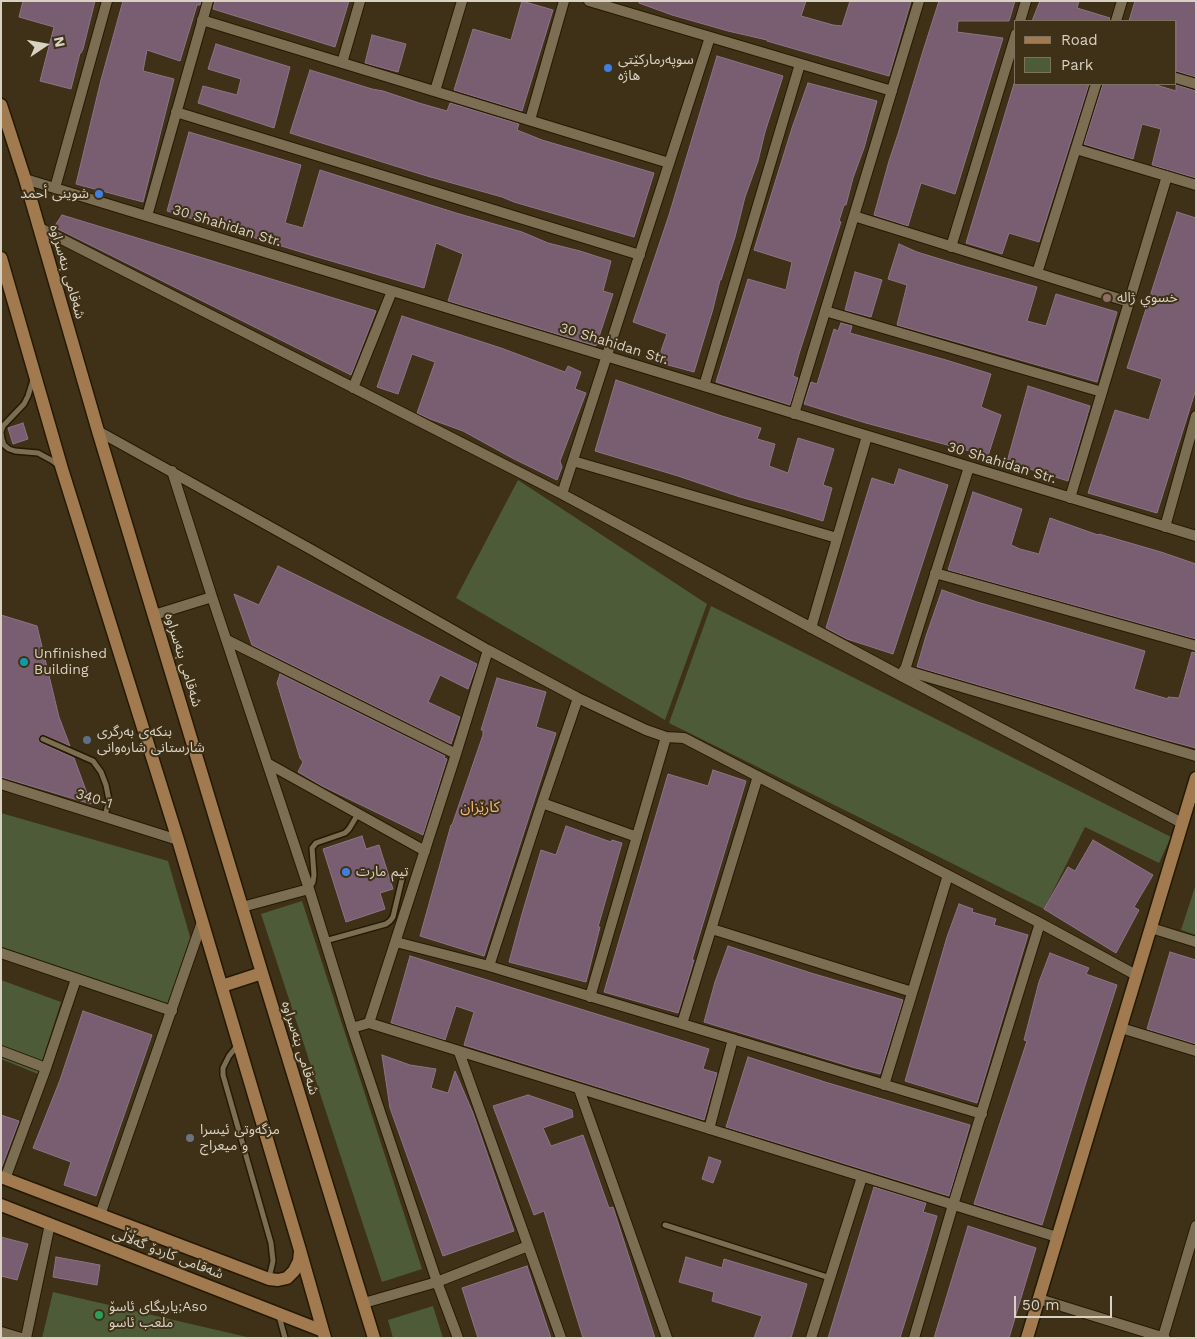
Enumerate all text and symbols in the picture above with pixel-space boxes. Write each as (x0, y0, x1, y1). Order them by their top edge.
north arrow (20, 20, 70, 70)
legend (1014, 20, 1177, 85)
text: Road (1061, 31, 1098, 49)
text: N (51, 35, 69, 49)
place label: سوپەرمارکێتی هاژە (618, 52, 694, 84)
text: Park (1061, 56, 1093, 74)
marker: سوپەرمارکێتی هاژە (602, 62, 614, 74)
place label: شوینی أحمد (20, 186, 89, 202)
marker: شوینی أحمد (93, 188, 105, 200)
street label: 30 Shahidan Str. (171, 201, 283, 251)
street label: شەقامی بنەسراوە (46, 223, 88, 321)
place label: خسوي ژاله (1117, 290, 1178, 306)
marker: خسوي ژاله (1101, 292, 1113, 304)
street label: 30 Shahidan Str. (558, 319, 670, 369)
street label: 30 Shahidan Str. (946, 438, 1058, 488)
street label: شەقامی بنەسراوە (161, 611, 205, 709)
place label: Unfinished Building (34, 646, 107, 679)
marker: Unfinished Building (18, 656, 30, 668)
place label: بنكەی بەرگری شارستانی شارەوانی (97, 724, 205, 756)
marker: بنكەی بەرگری شارستانی شارەوانی (81, 734, 93, 746)
street label: 340-1 (74, 785, 114, 813)
district label: کارێزان (460, 799, 500, 817)
place label: تيم مارت (356, 864, 409, 880)
marker: تيم مارت (340, 866, 352, 878)
street label: شەقامی بنەسراوە (278, 999, 322, 1097)
place label: مزگەوتی ئیسرا و میعراج (200, 1122, 280, 1154)
marker: مزگەوتی ئیسرا و میعراج (184, 1132, 196, 1144)
street label: شەقامی کاردۆ گەڵاڵی (110, 1225, 226, 1283)
scale bar (1017, 1286, 1114, 1318)
text: 50 m (1022, 1296, 1059, 1314)
place label: یاریگای ئاسۆ;Aso ملعب ئاسو (109, 1299, 207, 1331)
marker: یاریگای ئاسۆ;Aso ملعب ئاسو (93, 1309, 105, 1321)

